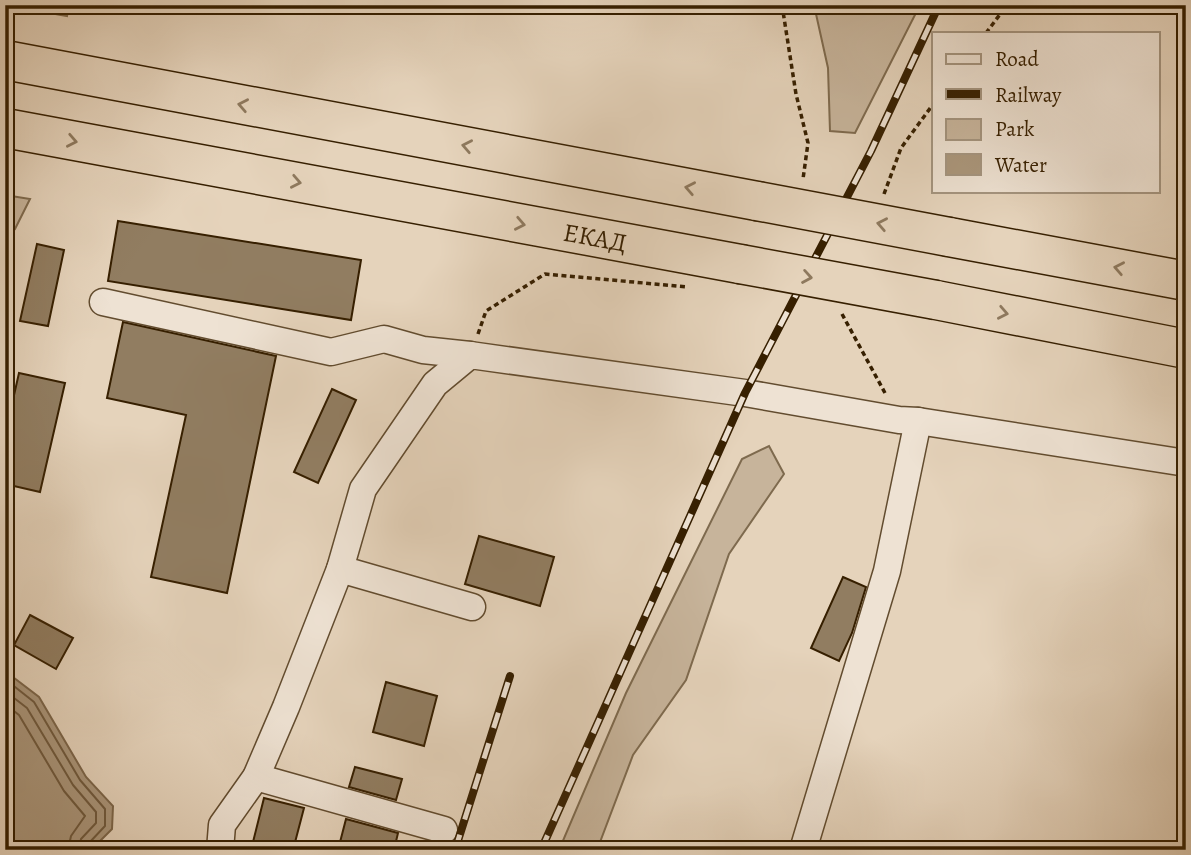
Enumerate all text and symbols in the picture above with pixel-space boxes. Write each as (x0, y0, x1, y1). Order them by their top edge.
legend (932, 32, 1160, 192)
text: Road (995, 45, 1039, 73)
text: Railway (995, 81, 1062, 109)
one-way arrow (237, 98, 249, 113)
text: Park (995, 115, 1035, 143)
one-way arrow (66, 132, 78, 147)
one-way arrow (461, 140, 473, 155)
text: Water (994, 151, 1047, 179)
one-way arrow (290, 174, 302, 189)
one-way arrow (684, 181, 696, 196)
street label: ЕКАД (560, 214, 630, 260)
one-way arrow (514, 215, 526, 230)
one-way arrow (876, 217, 888, 232)
one-way arrow (1113, 262, 1125, 277)
one-way arrow (801, 269, 813, 284)
one-way arrow (997, 305, 1009, 320)

